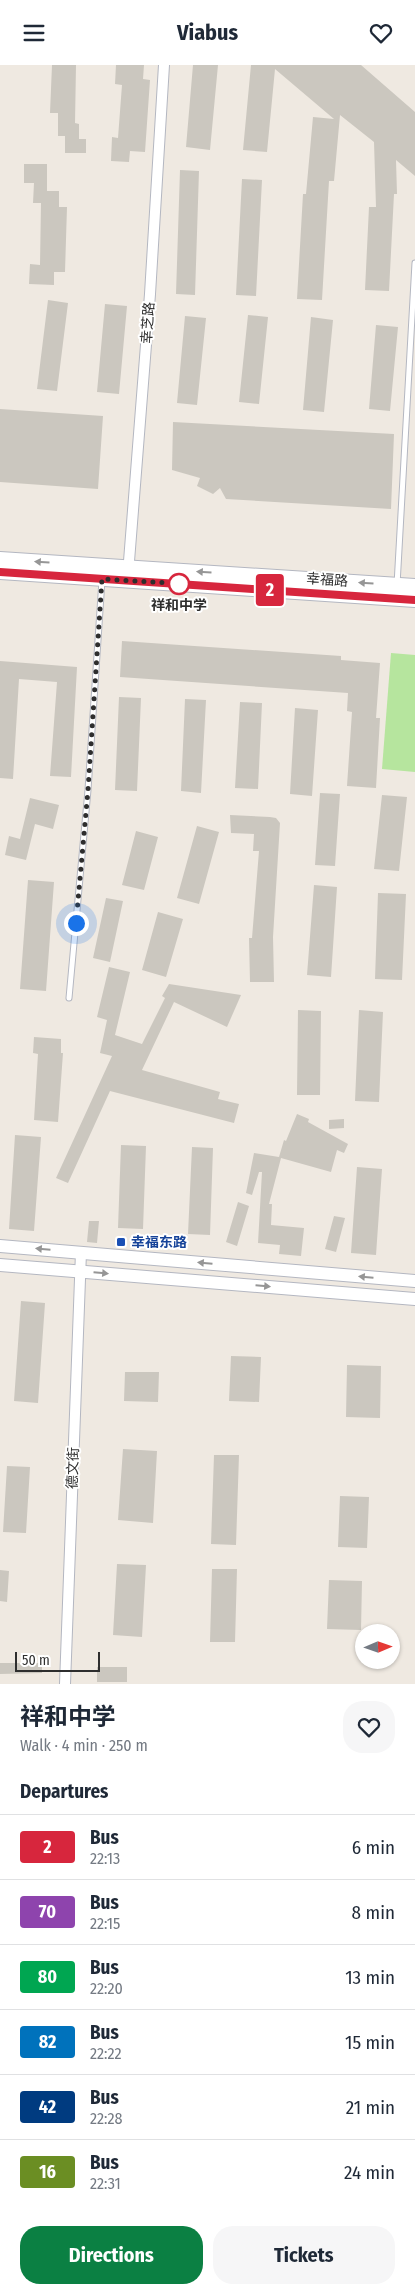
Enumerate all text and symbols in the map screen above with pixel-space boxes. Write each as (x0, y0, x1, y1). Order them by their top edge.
icon: menu (20, 19, 48, 47)
text: Viabus (177, 19, 238, 46)
icon: heart (367, 19, 395, 47)
street label: 幸芝路 (138, 301, 158, 345)
one-way arrow (34, 557, 50, 565)
one-way arrow (196, 568, 212, 576)
street label: 幸福路 (305, 570, 349, 590)
marker: 祥和中学 (168, 573, 190, 595)
line badge: 2 (254, 574, 286, 606)
text: 2 (266, 579, 274, 601)
one-way arrow (358, 579, 374, 587)
place label: 祥和中学 (151, 597, 207, 614)
your location (64, 911, 89, 936)
place label: 幸福东路 (131, 1234, 187, 1251)
marker: 幸福东路 (115, 1236, 127, 1248)
one-way arrow (34, 1245, 50, 1253)
one-way arrow (196, 1259, 212, 1267)
one-way arrow (93, 1269, 109, 1277)
one-way arrow (358, 1272, 374, 1280)
one-way arrow (255, 1283, 271, 1291)
street label: 德文街 (64, 1447, 82, 1489)
north arrow (355, 1624, 400, 1669)
map controls (355, 1624, 400, 1669)
scale bar (15, 1649, 100, 1672)
text: 50 m (22, 1652, 50, 1669)
button: heart (343, 1701, 395, 1753)
text: 祥和中学 (20, 1703, 116, 1731)
text: Walk · 4 min · 250 m (20, 1736, 148, 1755)
text: Departures (20, 1780, 108, 1803)
text: Bus (90, 1826, 119, 1849)
text: 2 (43, 1836, 52, 1858)
text: 6 min (352, 1836, 395, 1859)
text: 22:13 (90, 1849, 120, 1868)
text: Bus (90, 1891, 119, 1914)
text: 70 (39, 1901, 56, 1923)
text: 8 min (352, 1901, 395, 1924)
text: 22:15 (90, 1914, 120, 1933)
text: Bus (90, 1956, 119, 1979)
text: 80 (38, 1966, 57, 1988)
text: 13 min (345, 1966, 395, 1989)
text: 22:20 (90, 1979, 123, 1998)
text: Bus (90, 2021, 119, 2044)
text: 82 (39, 2031, 56, 2053)
text: 15 min (345, 2031, 395, 2054)
text: 22:22 (90, 2044, 122, 2063)
text: Bus (90, 2086, 119, 2109)
text: 42 (39, 2096, 56, 2118)
text: 21 min (346, 2096, 395, 2119)
text: 22:28 (90, 2109, 123, 2128)
text: Bus (90, 2151, 119, 2174)
text: 16 (39, 2161, 56, 2183)
text: 24 min (344, 2161, 395, 2184)
text: 22:31 (90, 2174, 121, 2193)
button: Directions (20, 2226, 203, 2284)
button: Tickets (213, 2226, 395, 2284)

